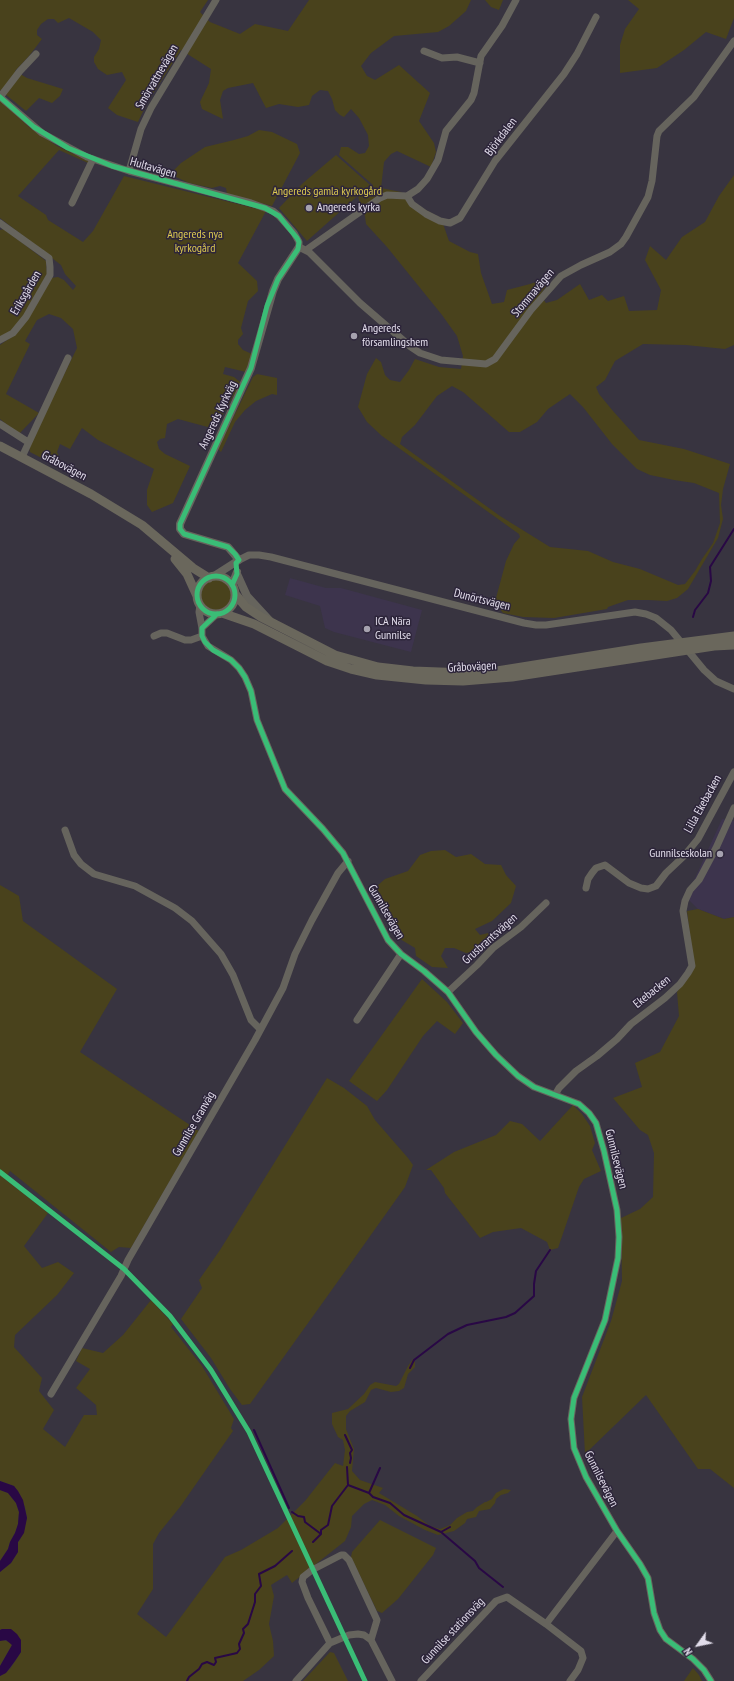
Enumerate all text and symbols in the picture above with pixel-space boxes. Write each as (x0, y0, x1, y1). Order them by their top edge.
street label: Smörvattnevägen (133, 42, 181, 112)
street label: Björkdalen (482, 115, 520, 159)
street label: Hultavägen (128, 155, 178, 181)
park label: Angereds gamla kyrkogård (272, 185, 382, 199)
place label: Angereds kyrka (317, 201, 380, 215)
marker: Angereds kyrka (304, 203, 314, 213)
park label: Angereds nya kyrkogård (167, 228, 223, 256)
street label: Stommavägen (509, 266, 557, 320)
street label: Eriksgården (8, 268, 44, 318)
place label: Angereds församlingshem (362, 322, 428, 350)
marker: Angereds församlingshem (349, 331, 359, 341)
street label: Angereds Kyrkväg (196, 379, 240, 451)
street label: Gråbovägen (39, 448, 89, 484)
street label: Dunörtsvägen (452, 586, 512, 614)
place label: ICA Nära Gunnilse (375, 615, 411, 643)
marker: ICA Nära Gunnilse (362, 624, 372, 634)
street label: Gråbovägen (447, 659, 497, 675)
street label: Lilla Ekebacken (681, 772, 725, 836)
place label: Gunnilseskolan (649, 847, 712, 861)
marker: Gunnilseskolan (715, 849, 725, 859)
street label: Gunnilsevägen (365, 882, 407, 942)
street label: Grusbrantsvägen (459, 910, 521, 968)
street label: Ekebacken (630, 973, 674, 1011)
street label: Gunnilse Granväg (170, 1089, 218, 1159)
street label: Gunnilsevägen (602, 1128, 630, 1190)
street label: Gunnilsevägen (581, 1449, 621, 1509)
street label: Gunnilse stationsväg (418, 1595, 488, 1667)
north arrow (678, 1625, 718, 1665)
text: N (680, 1645, 695, 1658)

